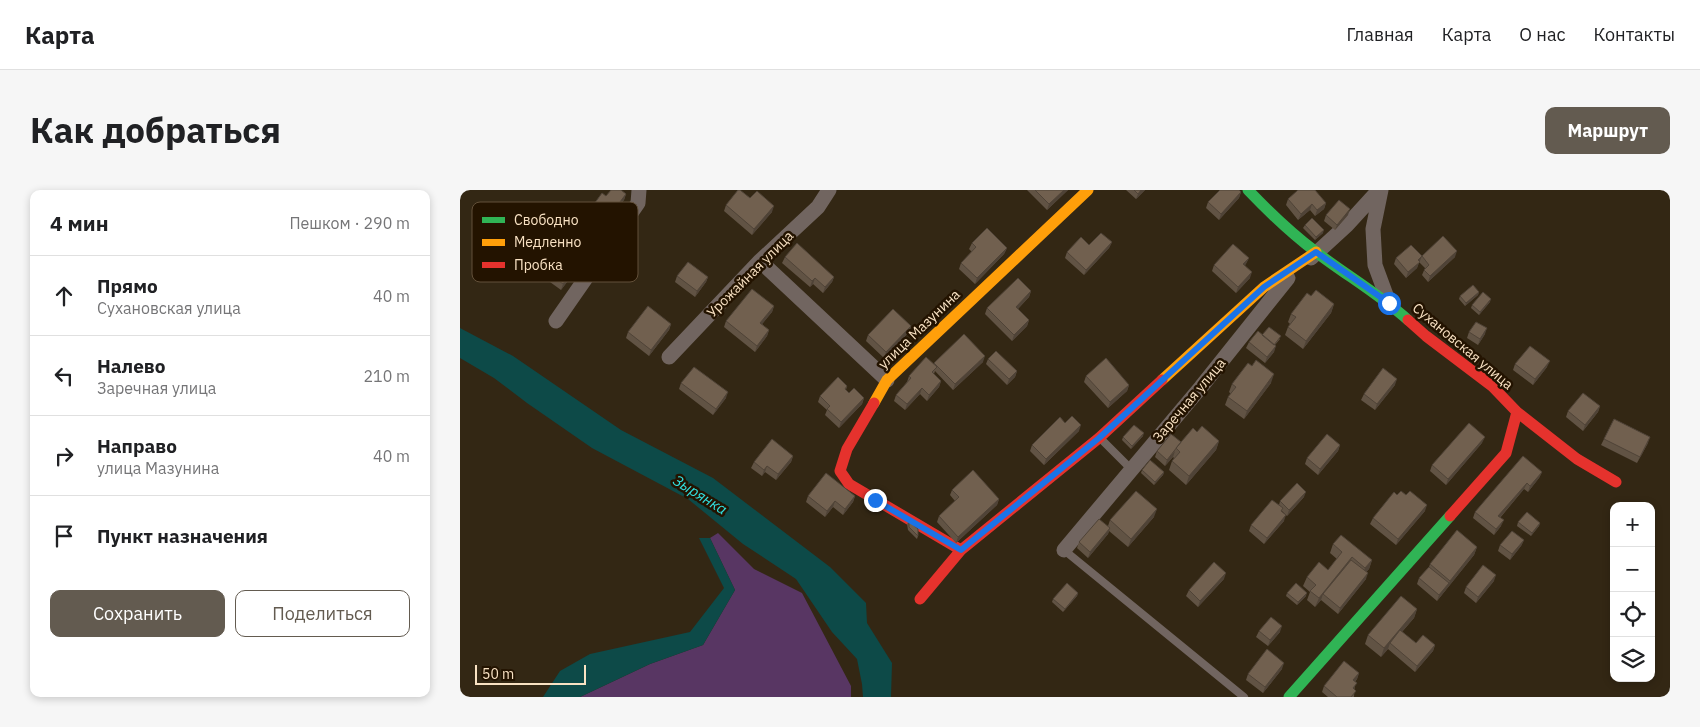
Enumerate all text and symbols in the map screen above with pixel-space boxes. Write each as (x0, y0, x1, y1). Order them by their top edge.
text: Карта (25, 19, 95, 51)
text: Главная (1346, 23, 1414, 46)
text: Карта (1442, 23, 1491, 46)
text: О нас (1519, 23, 1566, 46)
text: Контакты (1594, 23, 1675, 46)
text: Как добраться (30, 107, 281, 153)
button: Маршрут (1545, 107, 1670, 154)
legend (472, 202, 638, 282)
text: 4 мин (50, 209, 109, 237)
text: Свободно (514, 211, 579, 229)
text: Пешком · 290 m (289, 213, 410, 233)
street label: Урожайная улица (703, 227, 797, 321)
text: Медленно (514, 233, 582, 251)
text: Пробка (514, 256, 563, 274)
text: Прямо (97, 274, 158, 298)
icon: ahead (50, 282, 78, 310)
street label: улица Мазунина (874, 285, 964, 373)
text: 40 m (373, 286, 410, 306)
route start (1378, 292, 1401, 315)
text: Сухановская улица (97, 298, 241, 318)
street label: Сухановская улица (1409, 299, 1517, 394)
text: Налево (97, 354, 166, 378)
street label: Заречная улица (1149, 354, 1230, 446)
icon: left (50, 362, 78, 390)
text: 210 m (363, 366, 410, 386)
text: Заречная улица (97, 378, 216, 398)
text: Направо (97, 434, 177, 458)
icon: right (50, 442, 78, 470)
text: 40 m (373, 446, 410, 466)
text: улица Мазунина (97, 458, 219, 478)
water label: Зырянка (670, 471, 731, 519)
route end (864, 489, 887, 512)
map controls (1610, 502, 1655, 682)
button: + (1610, 502, 1655, 547)
icon: arrive (50, 522, 78, 550)
text: Пункт назначения (97, 524, 268, 548)
button: − (1610, 547, 1655, 592)
button: Сохранить (50, 590, 225, 637)
button: Поделиться (235, 590, 410, 637)
button: locate (1610, 592, 1655, 637)
button: layers (1610, 637, 1655, 682)
scale bar (475, 662, 586, 685)
text: 50 m (482, 665, 514, 683)

